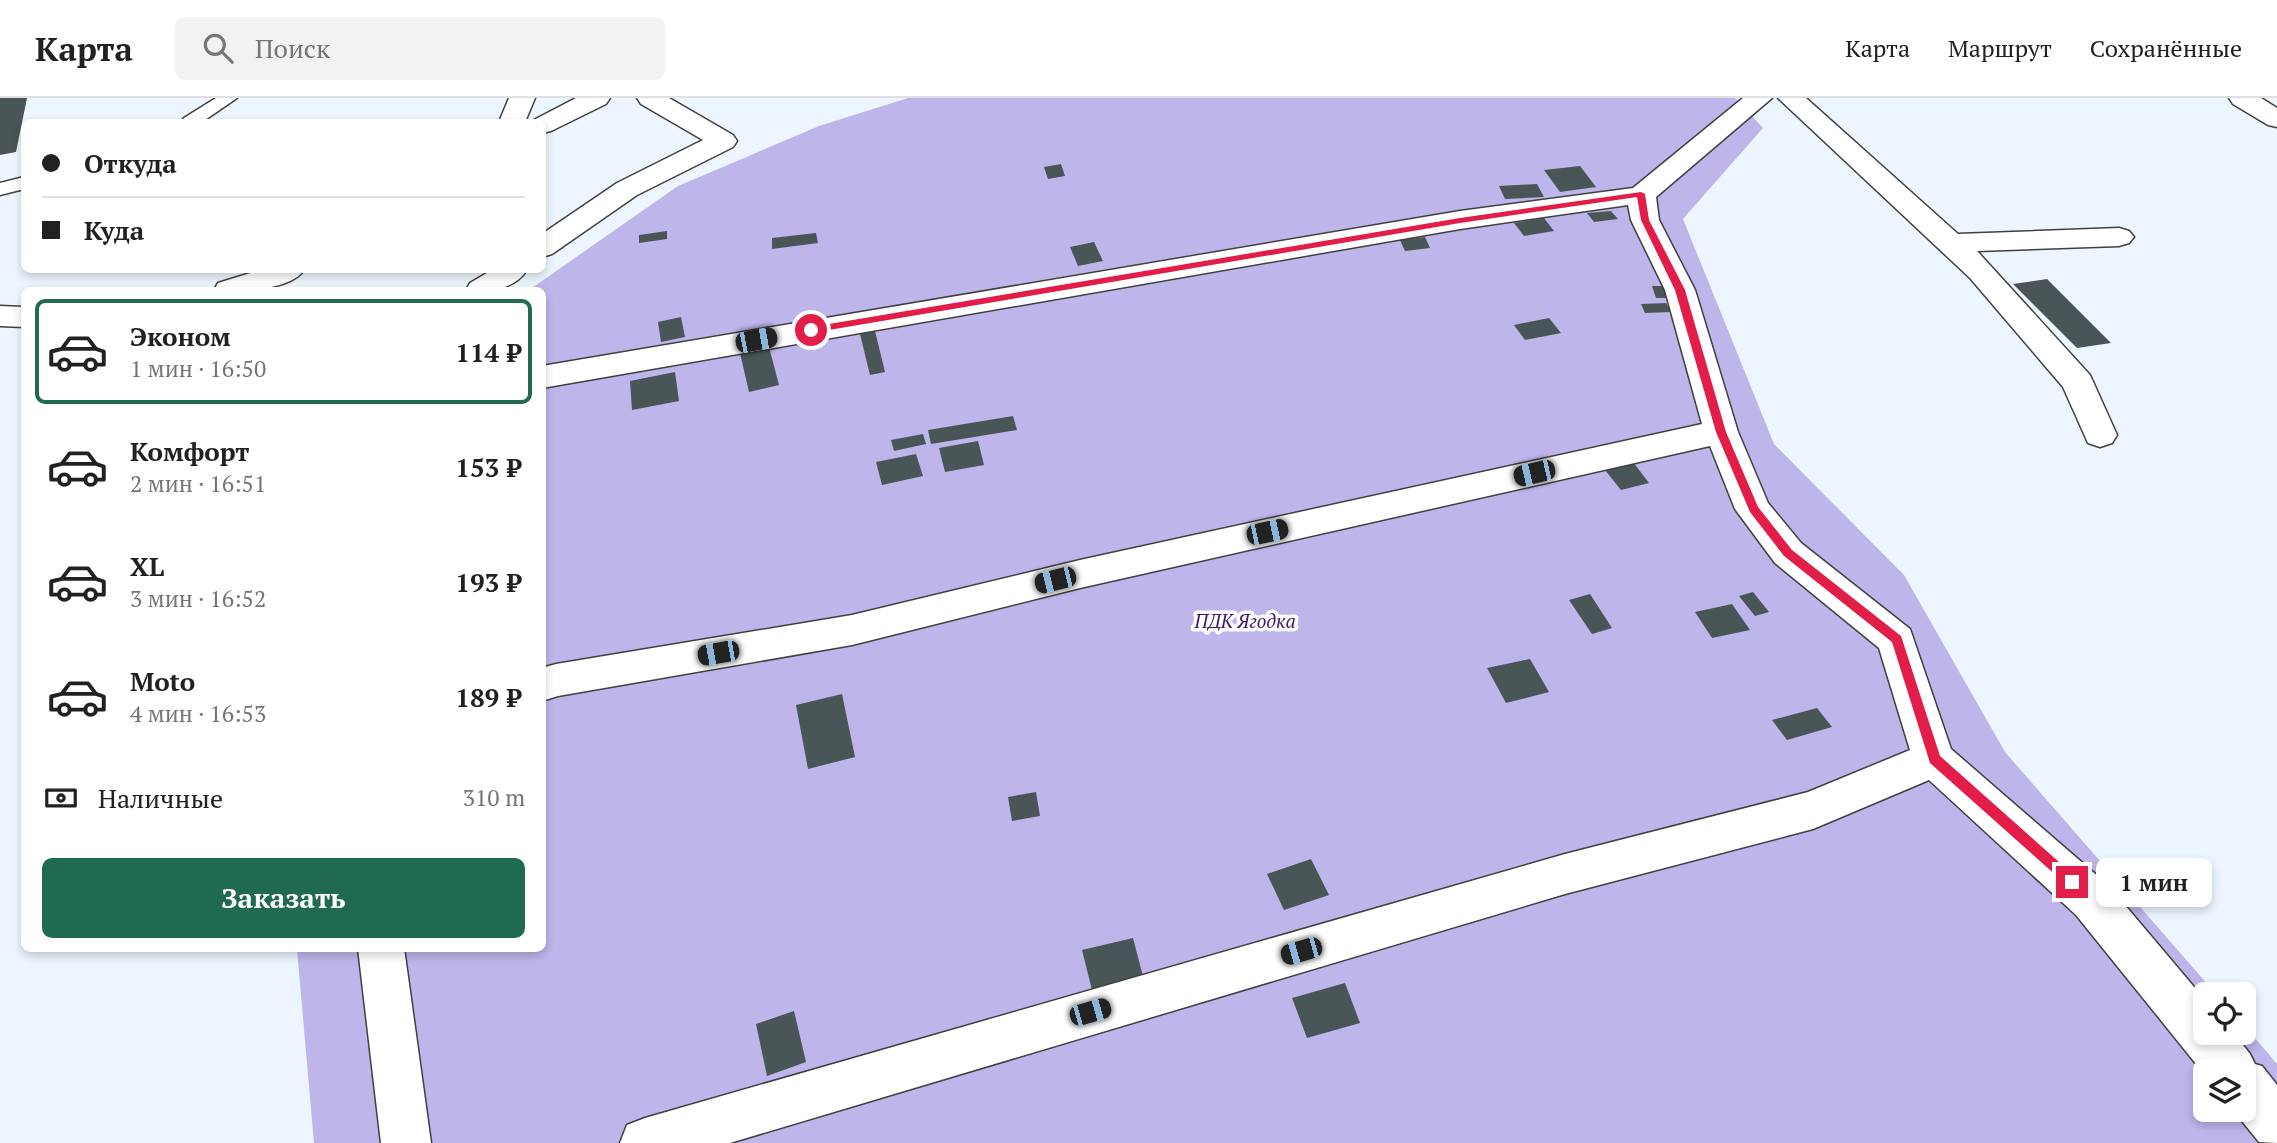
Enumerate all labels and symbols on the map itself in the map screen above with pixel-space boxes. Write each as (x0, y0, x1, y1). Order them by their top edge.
route start (795, 314, 827, 346)
car (734, 326, 779, 354)
car (1512, 458, 1557, 488)
car (1245, 517, 1290, 547)
car (1033, 565, 1078, 595)
park label: ПДК Ягодка (1193, 608, 1296, 633)
car (696, 639, 741, 667)
callout: 1 мин (2096, 858, 2212, 906)
route end (2056, 866, 2088, 898)
car (1278, 935, 1325, 967)
car (1067, 996, 1114, 1028)

